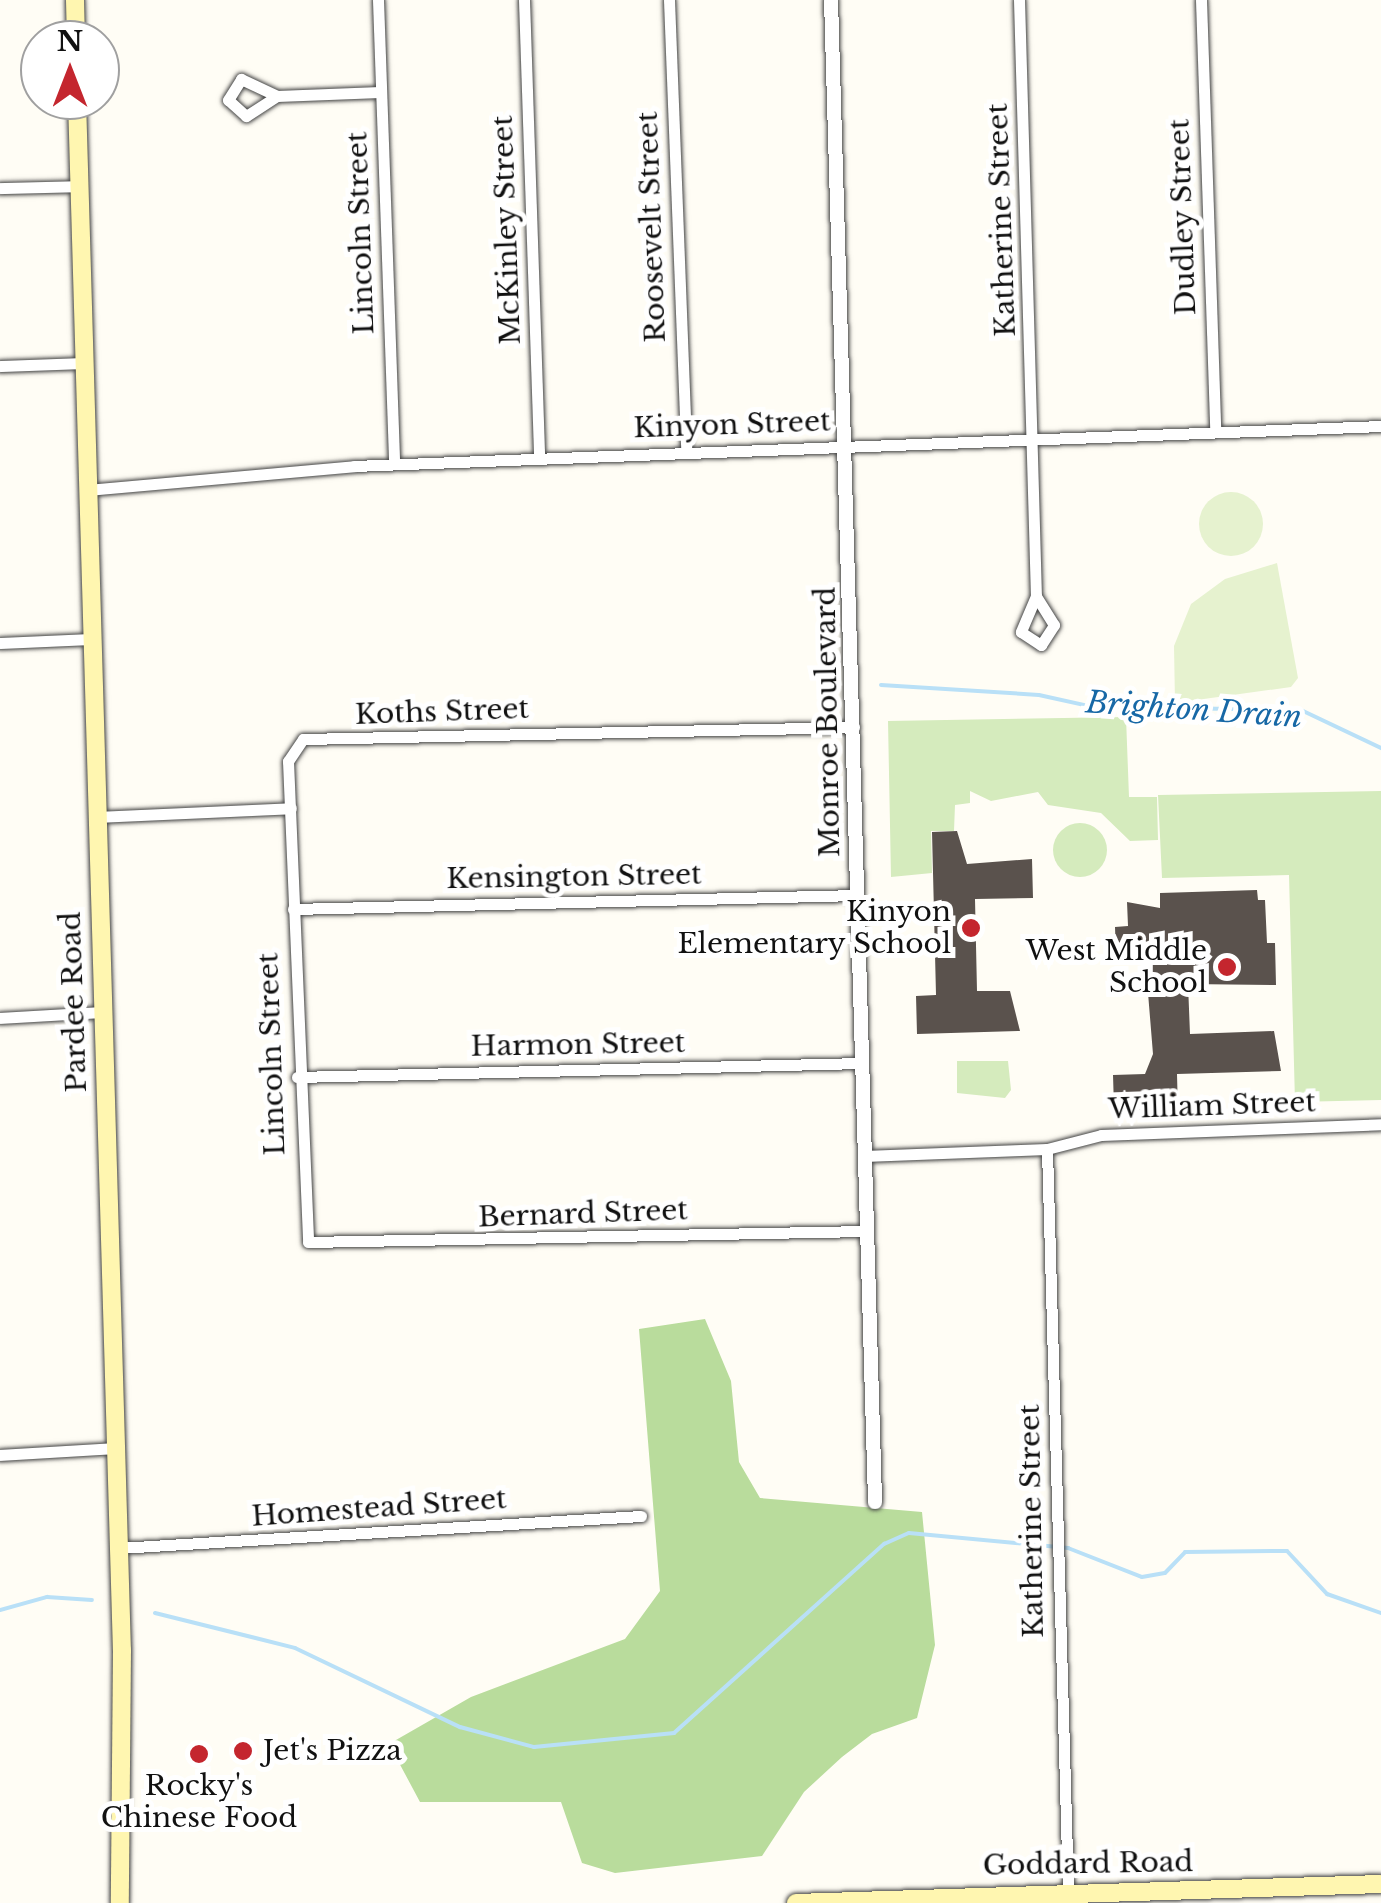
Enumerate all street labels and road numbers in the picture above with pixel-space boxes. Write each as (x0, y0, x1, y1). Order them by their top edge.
street label: Katherine Street (981, 103, 1023, 337)
street label: Roosevelt Street (631, 111, 673, 343)
street label: McKinley Street (486, 114, 528, 346)
street label: Dudley Street (1163, 118, 1203, 316)
street label: Lincoln Street (341, 131, 381, 335)
street label: Kinyon Street (633, 405, 831, 445)
street label: Monroe Boulevard (809, 587, 847, 857)
street label: Koths Street (354, 692, 530, 732)
street label: Kensington Street (446, 858, 702, 896)
street label: Pardee Road (54, 911, 94, 1093)
street label: Lincoln Street (252, 952, 292, 1156)
street label: Harmon Street (470, 1026, 686, 1064)
street label: William Street (1108, 1086, 1316, 1126)
street label: Bernard Street (478, 1194, 688, 1234)
street label: Katherine Street (1013, 1404, 1051, 1638)
street label: Homestead Street (250, 1482, 508, 1534)
street label: Goddard Road (982, 1845, 1194, 1883)

